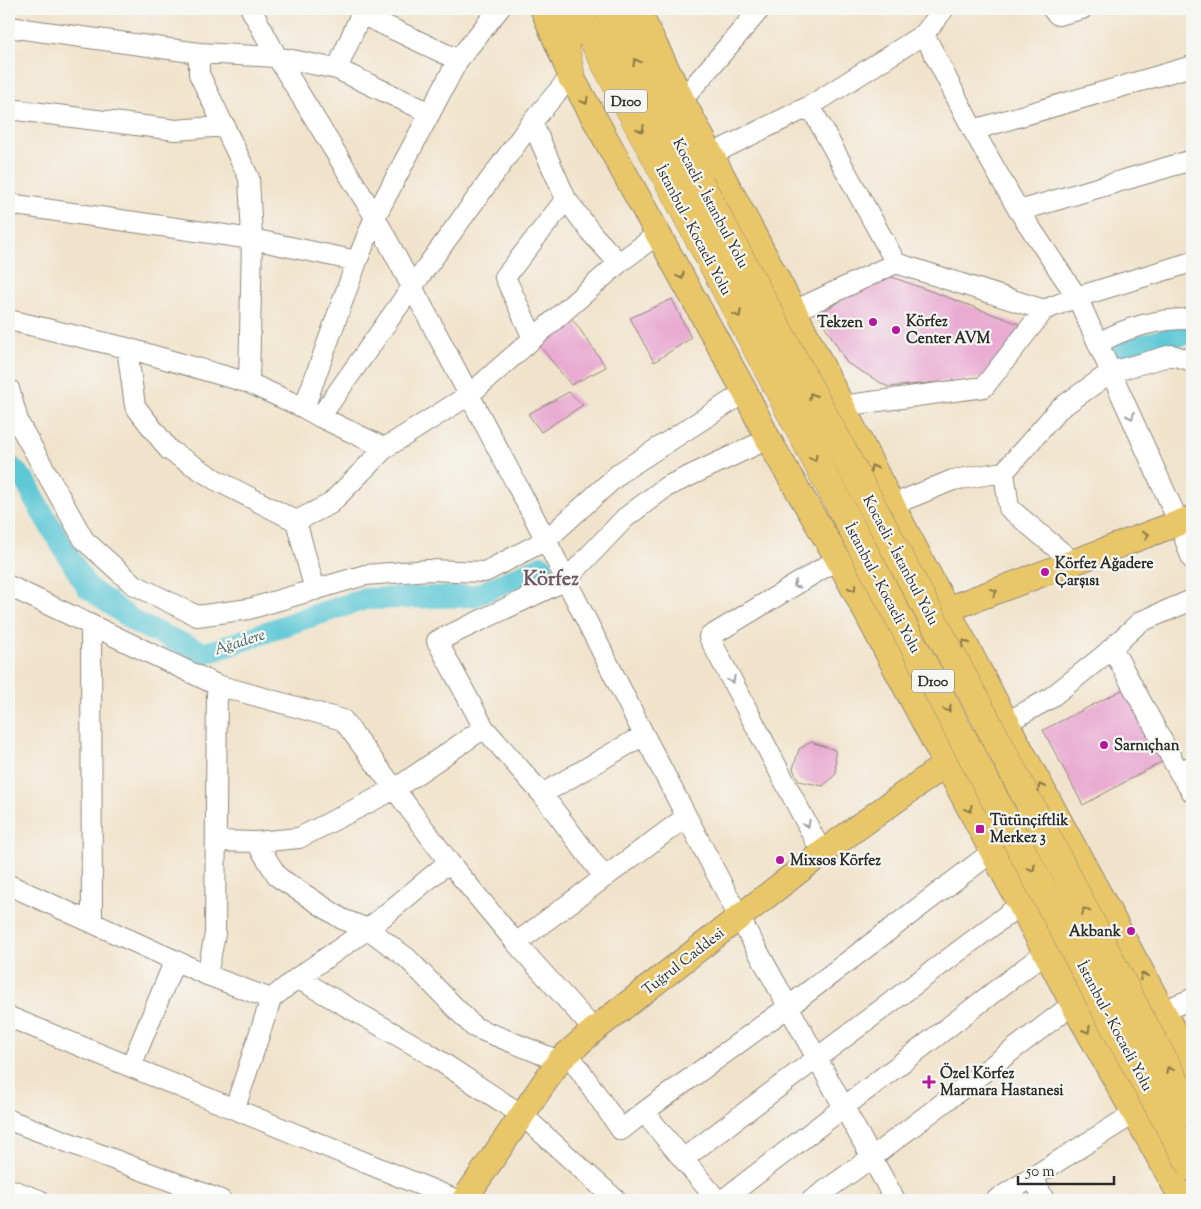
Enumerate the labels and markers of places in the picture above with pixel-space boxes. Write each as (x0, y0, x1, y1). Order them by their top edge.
place label: Körfez Center AVM (906, 312, 990, 350)
place label: Tekzen (817, 313, 863, 334)
marker: Tekzen (867, 316, 879, 328)
marker: Körfez Center AVM (890, 324, 902, 336)
place label: Körfez Ağadere Çarşısı (1055, 554, 1154, 592)
marker: Körfez Ağadere Çarşısı (1039, 566, 1051, 578)
place label: Sarnıçhan (1114, 736, 1180, 757)
marker: Sarnıçhan (1098, 739, 1110, 751)
place label: Tütünçiftlik Merkez 3 (990, 811, 1069, 849)
marker: Tütünçiftlik Merkez 3 (974, 823, 986, 835)
place label: Mixsos Körfez (790, 851, 881, 872)
marker: Mixsos Körfez (774, 854, 786, 866)
place label: Akbank (1069, 922, 1122, 943)
marker: Akbank (1125, 925, 1137, 937)
place label: Özel Körfez Marmara Hastanesi (940, 1062, 1064, 1102)
marker: Özel Körfez Marmara Hastanesi (922, 1075, 936, 1089)

